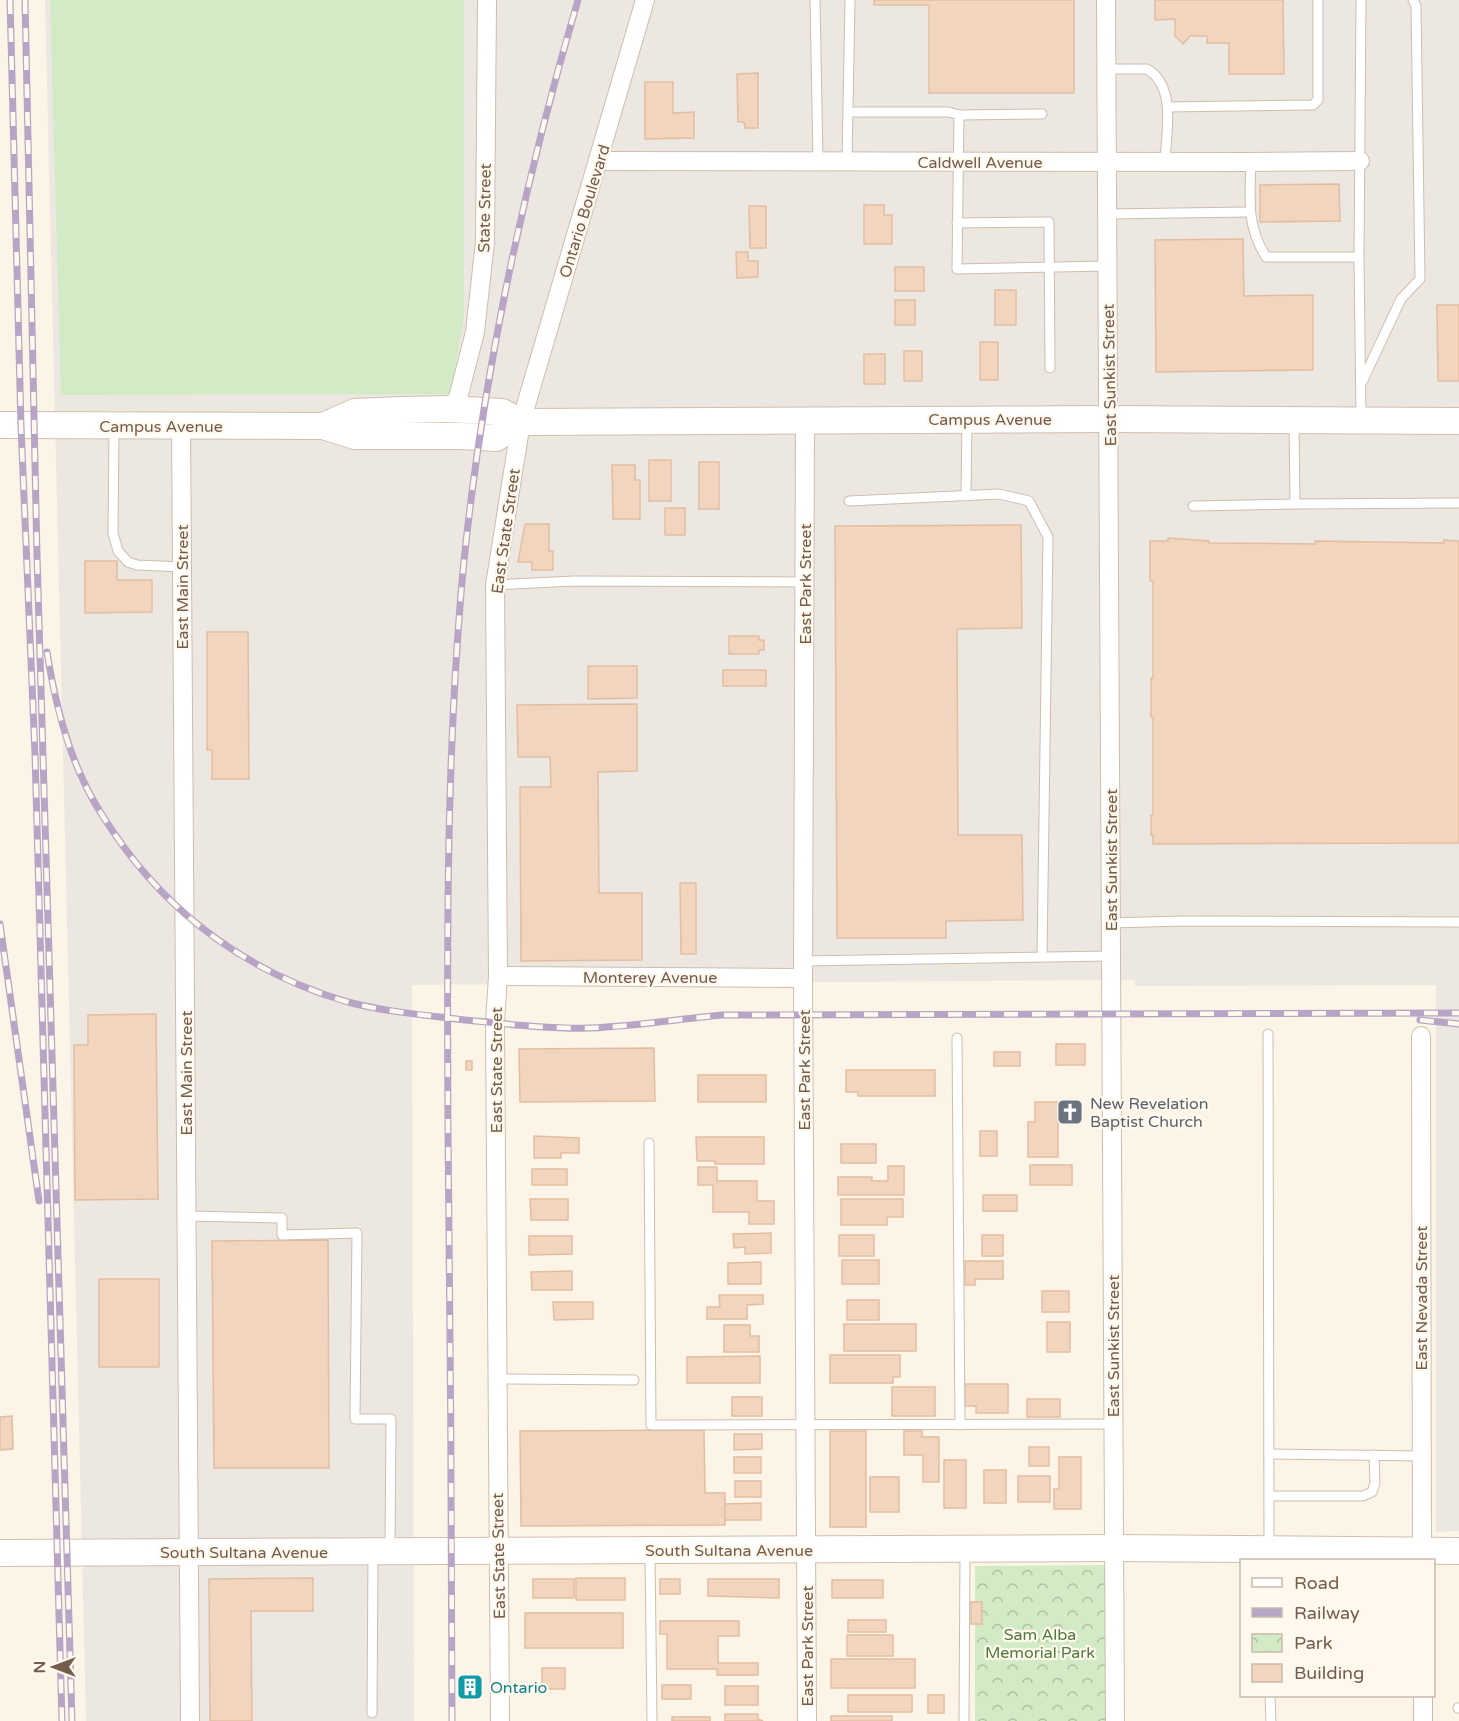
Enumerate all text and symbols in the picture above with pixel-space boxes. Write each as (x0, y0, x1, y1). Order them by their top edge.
street label: Ontario Boulevard (555, 142, 615, 280)
street label: Caldwell Avenue (917, 153, 1043, 173)
street label: State Street (474, 163, 496, 253)
street label: East Sunkist Street (1099, 304, 1121, 446)
street label: Campus Avenue (928, 410, 1052, 430)
street label: Campus Avenue (99, 417, 223, 437)
street label: East State Street (487, 467, 525, 595)
street label: East Park Street (796, 523, 816, 645)
street label: East Main Street (173, 524, 193, 650)
street label: East Sunkist Street (1102, 789, 1122, 931)
street label: Monterey Avenue (583, 968, 717, 988)
street label: East State Street (487, 1007, 507, 1133)
street label: East Park Street (795, 1009, 815, 1131)
street label: East Main Street (177, 1010, 197, 1136)
place label: New Revelation Baptist Church (1090, 1094, 1209, 1132)
church icon: New Revelation Baptist Church (1055, 1097, 1085, 1127)
street label: East Nevada Street (1412, 1226, 1432, 1370)
street label: East Sunkist Street (1104, 1275, 1124, 1417)
street label: East State Street (488, 1493, 510, 1619)
street label: South Sultana Avenue (645, 1541, 813, 1561)
street label: South Sultana Avenue (160, 1543, 328, 1563)
legend (1240, 1559, 1435, 1697)
text: Road (1294, 1572, 1339, 1594)
street label: East Park Street (798, 1585, 818, 1707)
text: Railway (1294, 1602, 1360, 1624)
park label: Sam Alba Memorial Park (985, 1625, 1095, 1663)
text: Park (1294, 1632, 1333, 1654)
north arrow (24, 1637, 84, 1697)
text: N (30, 1661, 50, 1673)
text: Building (1294, 1662, 1364, 1684)
building icon: Ontario (455, 1672, 485, 1702)
place label: Ontario (490, 1678, 547, 1698)

